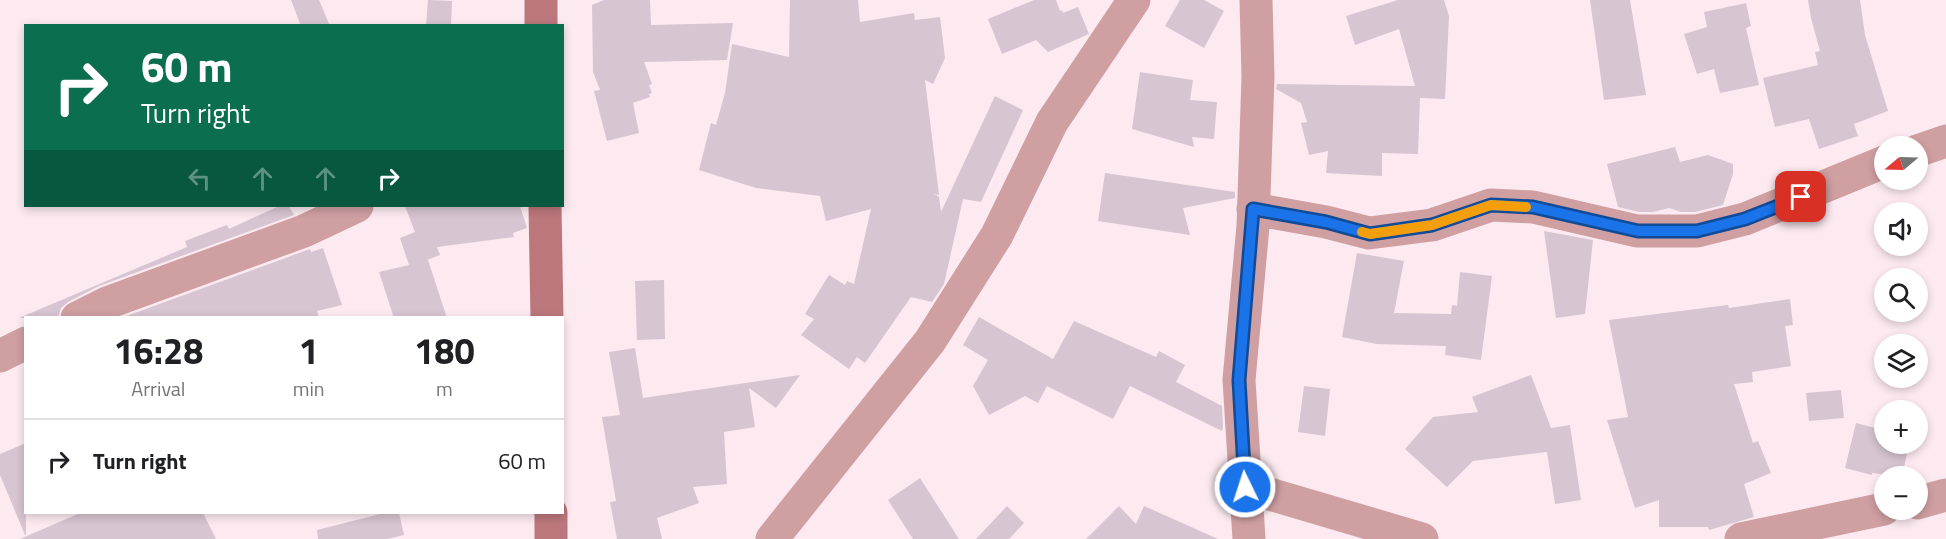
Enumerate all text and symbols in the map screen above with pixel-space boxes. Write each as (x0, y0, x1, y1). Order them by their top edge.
text: 60 m (141, 34, 233, 98)
icon: right (42, 48, 120, 126)
text: Turn right (141, 92, 250, 133)
north arrow (1874, 136, 1928, 190)
map controls (1874, 136, 1928, 520)
icon: left (183, 162, 216, 195)
icon: ahead (246, 162, 279, 195)
icon: ahead (309, 162, 342, 195)
icon: right (372, 162, 405, 195)
pin (1775, 171, 1826, 222)
icon: arrive (1784, 180, 1817, 213)
button: sound (1874, 202, 1928, 256)
button: search (1874, 268, 1928, 322)
text: 16:28 (113, 323, 203, 378)
text: 1 (299, 323, 319, 378)
text: 180 (414, 323, 475, 378)
button: layers (1874, 334, 1928, 388)
text: Arrival (131, 373, 186, 404)
text: min (293, 373, 325, 404)
text: m (436, 373, 453, 404)
button: + (1874, 400, 1928, 454)
text: Turn right (93, 444, 187, 478)
text: 60 m (498, 444, 546, 478)
icon: right (42, 445, 75, 478)
position arrow (1213, 455, 1277, 519)
button: − (1874, 466, 1928, 520)

